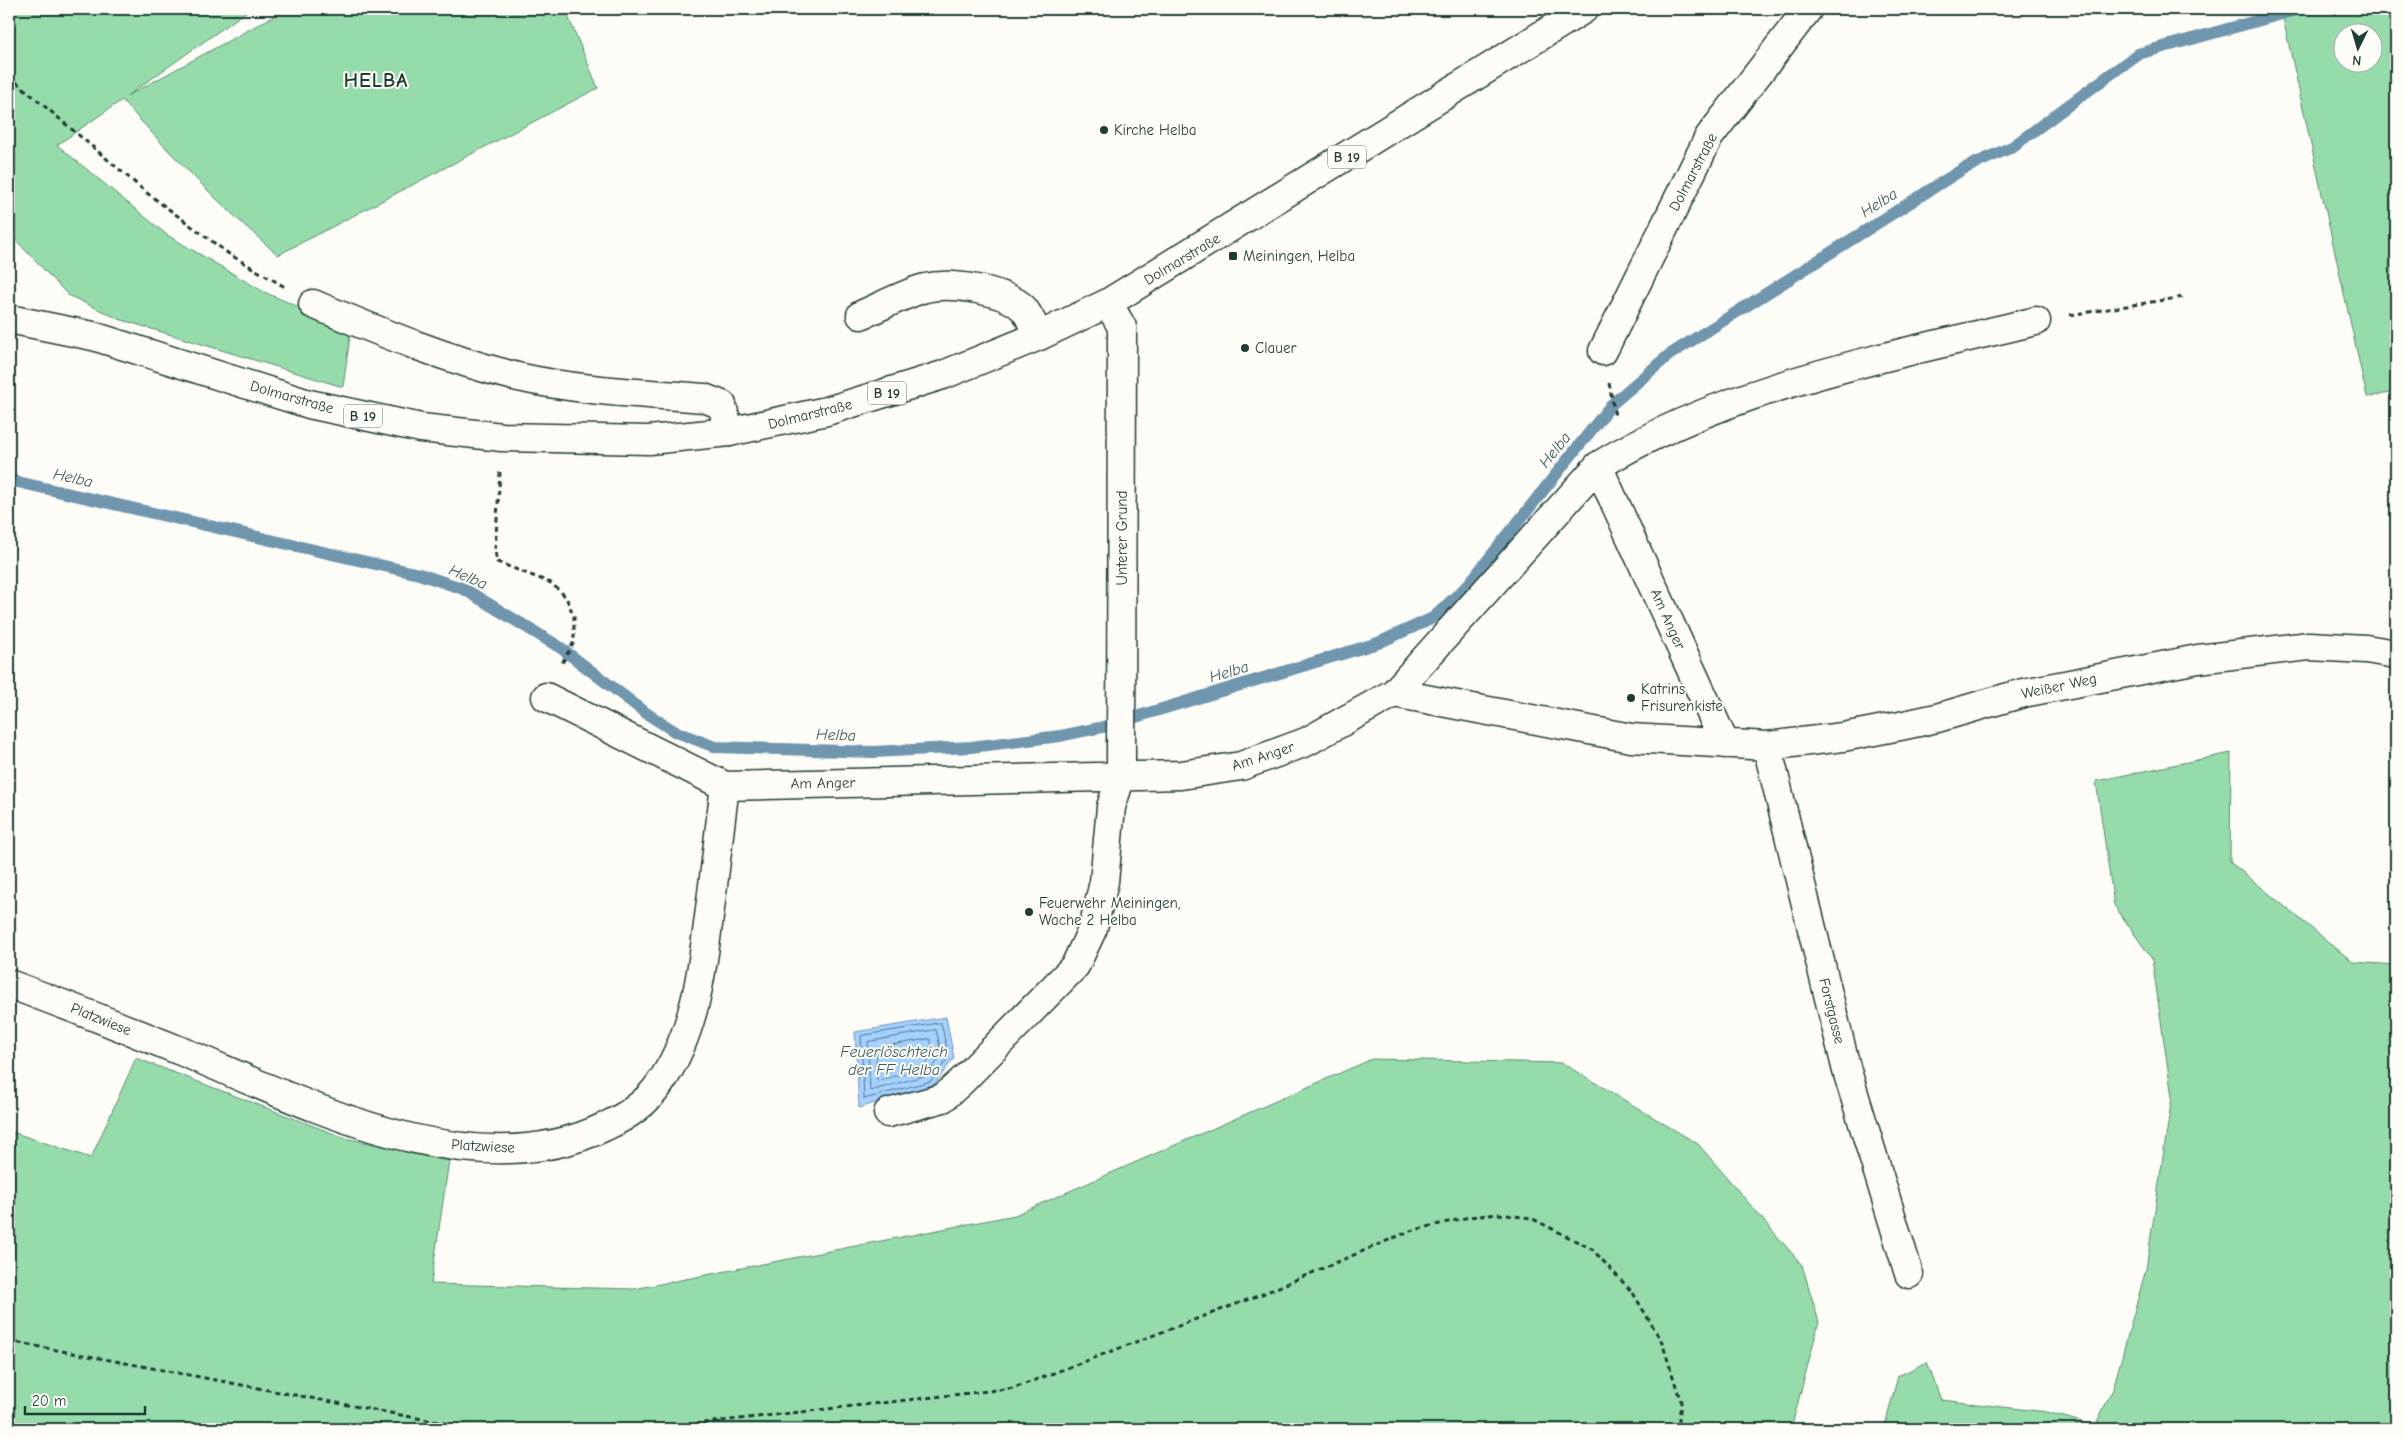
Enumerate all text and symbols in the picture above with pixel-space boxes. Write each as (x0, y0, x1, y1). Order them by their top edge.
north arrow (2332, 22, 2382, 72)
text: N (2352, 52, 2362, 69)
district label: HELBA (344, 69, 408, 92)
place label: Kirche Helba (1114, 121, 1197, 139)
marker: Kirche Helba (1098, 124, 1110, 136)
street label: Dolmarstraße (1665, 129, 1721, 214)
road number: B 19 (1328, 146, 1366, 168)
water label: Helba (1857, 185, 1901, 221)
street label: Dolmarstraße (1140, 229, 1224, 289)
place label: Meiningen, Helba (1243, 247, 1355, 265)
marker: Meiningen, Helba (1227, 250, 1239, 262)
place label: Clauer (1255, 339, 1296, 357)
marker: Clauer (1239, 342, 1251, 354)
street label: Dolmarstraße (248, 376, 336, 418)
road number: B 19 (868, 382, 906, 404)
street label: Dolmarstraße (766, 395, 854, 433)
road number: B 19 (344, 404, 382, 428)
water label: Helba (1535, 429, 1575, 471)
water label: Helba (52, 465, 94, 491)
street label: Unterer Grund (1113, 491, 1131, 585)
water label: Helba (446, 561, 490, 593)
street label: Am Anger (1647, 586, 1689, 652)
water label: Helba (1207, 658, 1251, 686)
street label: Weißer Weg (2020, 669, 2098, 703)
place label: Katrins Frisurenkiste (1641, 680, 1723, 715)
marker: Katrins Frisurenkiste (1625, 692, 1637, 704)
water label: Helba (816, 725, 856, 745)
street label: Am Anger (1230, 737, 1297, 775)
street label: Am Anger (791, 773, 855, 793)
place label: Feuerwehr Meiningen, Wache 2 Helba (1039, 894, 1180, 929)
marker: Feuerwehr Meiningen, Wache 2 Helba (1023, 906, 1035, 918)
street label: Forstgasse (1815, 976, 1849, 1046)
street label: Platzwiese (68, 999, 134, 1039)
water label: Feuerlöschteich der FF Helba (840, 1043, 948, 1079)
street label: Platzwiese (451, 1135, 516, 1157)
scale bar (25, 1383, 145, 1415)
text: 20 m (32, 1392, 66, 1410)

